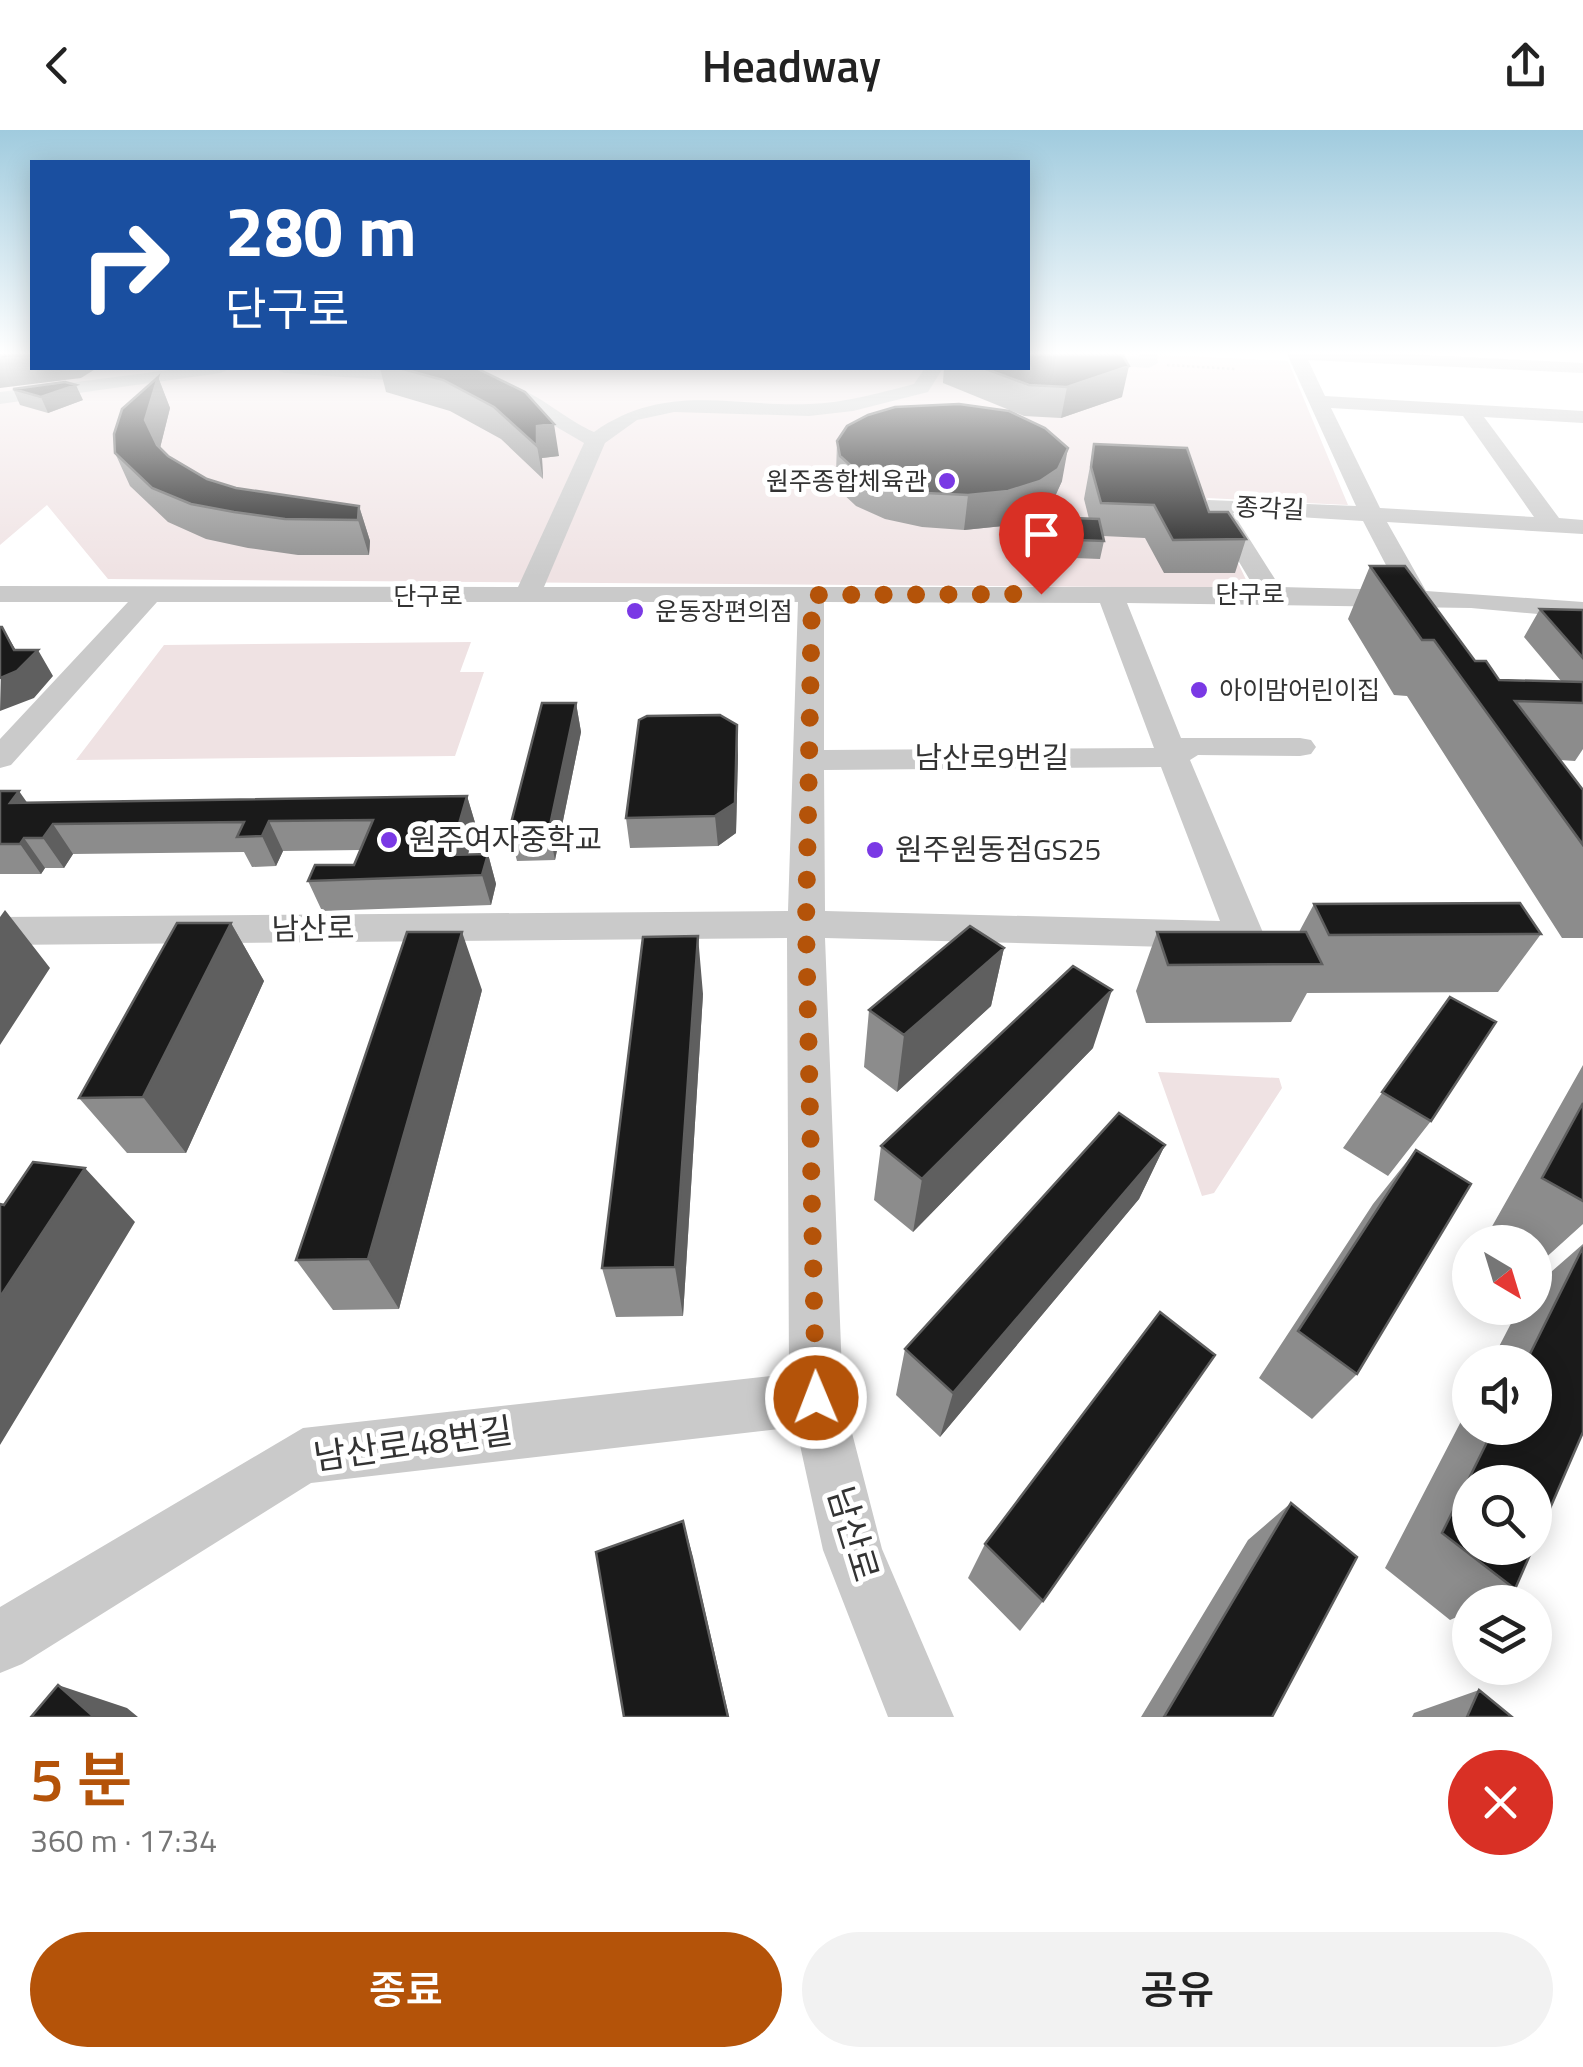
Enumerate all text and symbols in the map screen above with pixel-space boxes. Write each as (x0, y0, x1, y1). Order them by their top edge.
text: Headway (702, 31, 881, 99)
icon: back (30, 38, 85, 93)
icon: share (1498, 38, 1553, 93)
text: 280 m (225, 177, 417, 283)
icon: right (60, 200, 190, 330)
text: 단구로 (225, 274, 349, 342)
place label: 원주종합체육관 (766, 462, 927, 500)
marker: 원주종합체육관 (936, 470, 958, 492)
street label: 종각길 (1235, 487, 1305, 529)
pin (999, 492, 1084, 595)
icon: arrive (1014, 507, 1069, 562)
street label: 단구로 (1215, 575, 1285, 613)
street label: 단구로 (393, 577, 463, 615)
place label: 운동장편의점 (655, 592, 793, 630)
marker: 운동장편의점 (624, 600, 646, 622)
place label: 아이맘어린이집 (1219, 671, 1380, 709)
marker: 아이맘어린이집 (1188, 679, 1210, 701)
street label: 남산로9번길 (915, 734, 1069, 780)
place label: 원주여자중학교 (409, 816, 602, 862)
place label: 원주원동점GS25 (895, 826, 1101, 872)
marker: 원주여자중학교 (378, 829, 400, 851)
marker: 원주원동점GS25 (864, 839, 886, 861)
street label: 남산로 (271, 904, 355, 952)
north arrow (1452, 1225, 1552, 1325)
map controls (1452, 1225, 1552, 1685)
button: sound (1452, 1345, 1552, 1445)
position arrow (764, 1346, 868, 1450)
street label: 남산로48번길 (310, 1402, 516, 1484)
button: search (1452, 1465, 1552, 1565)
street label: 남산로 (814, 1480, 894, 1588)
button: layers (1452, 1585, 1552, 1685)
text: 5 분 (30, 1733, 132, 1824)
button: close (1448, 1750, 1553, 1855)
text: 360 m · 17:34 (30, 1816, 217, 1864)
button: 종료 (30, 1932, 782, 2047)
button: 공유 (802, 1932, 1553, 2047)

